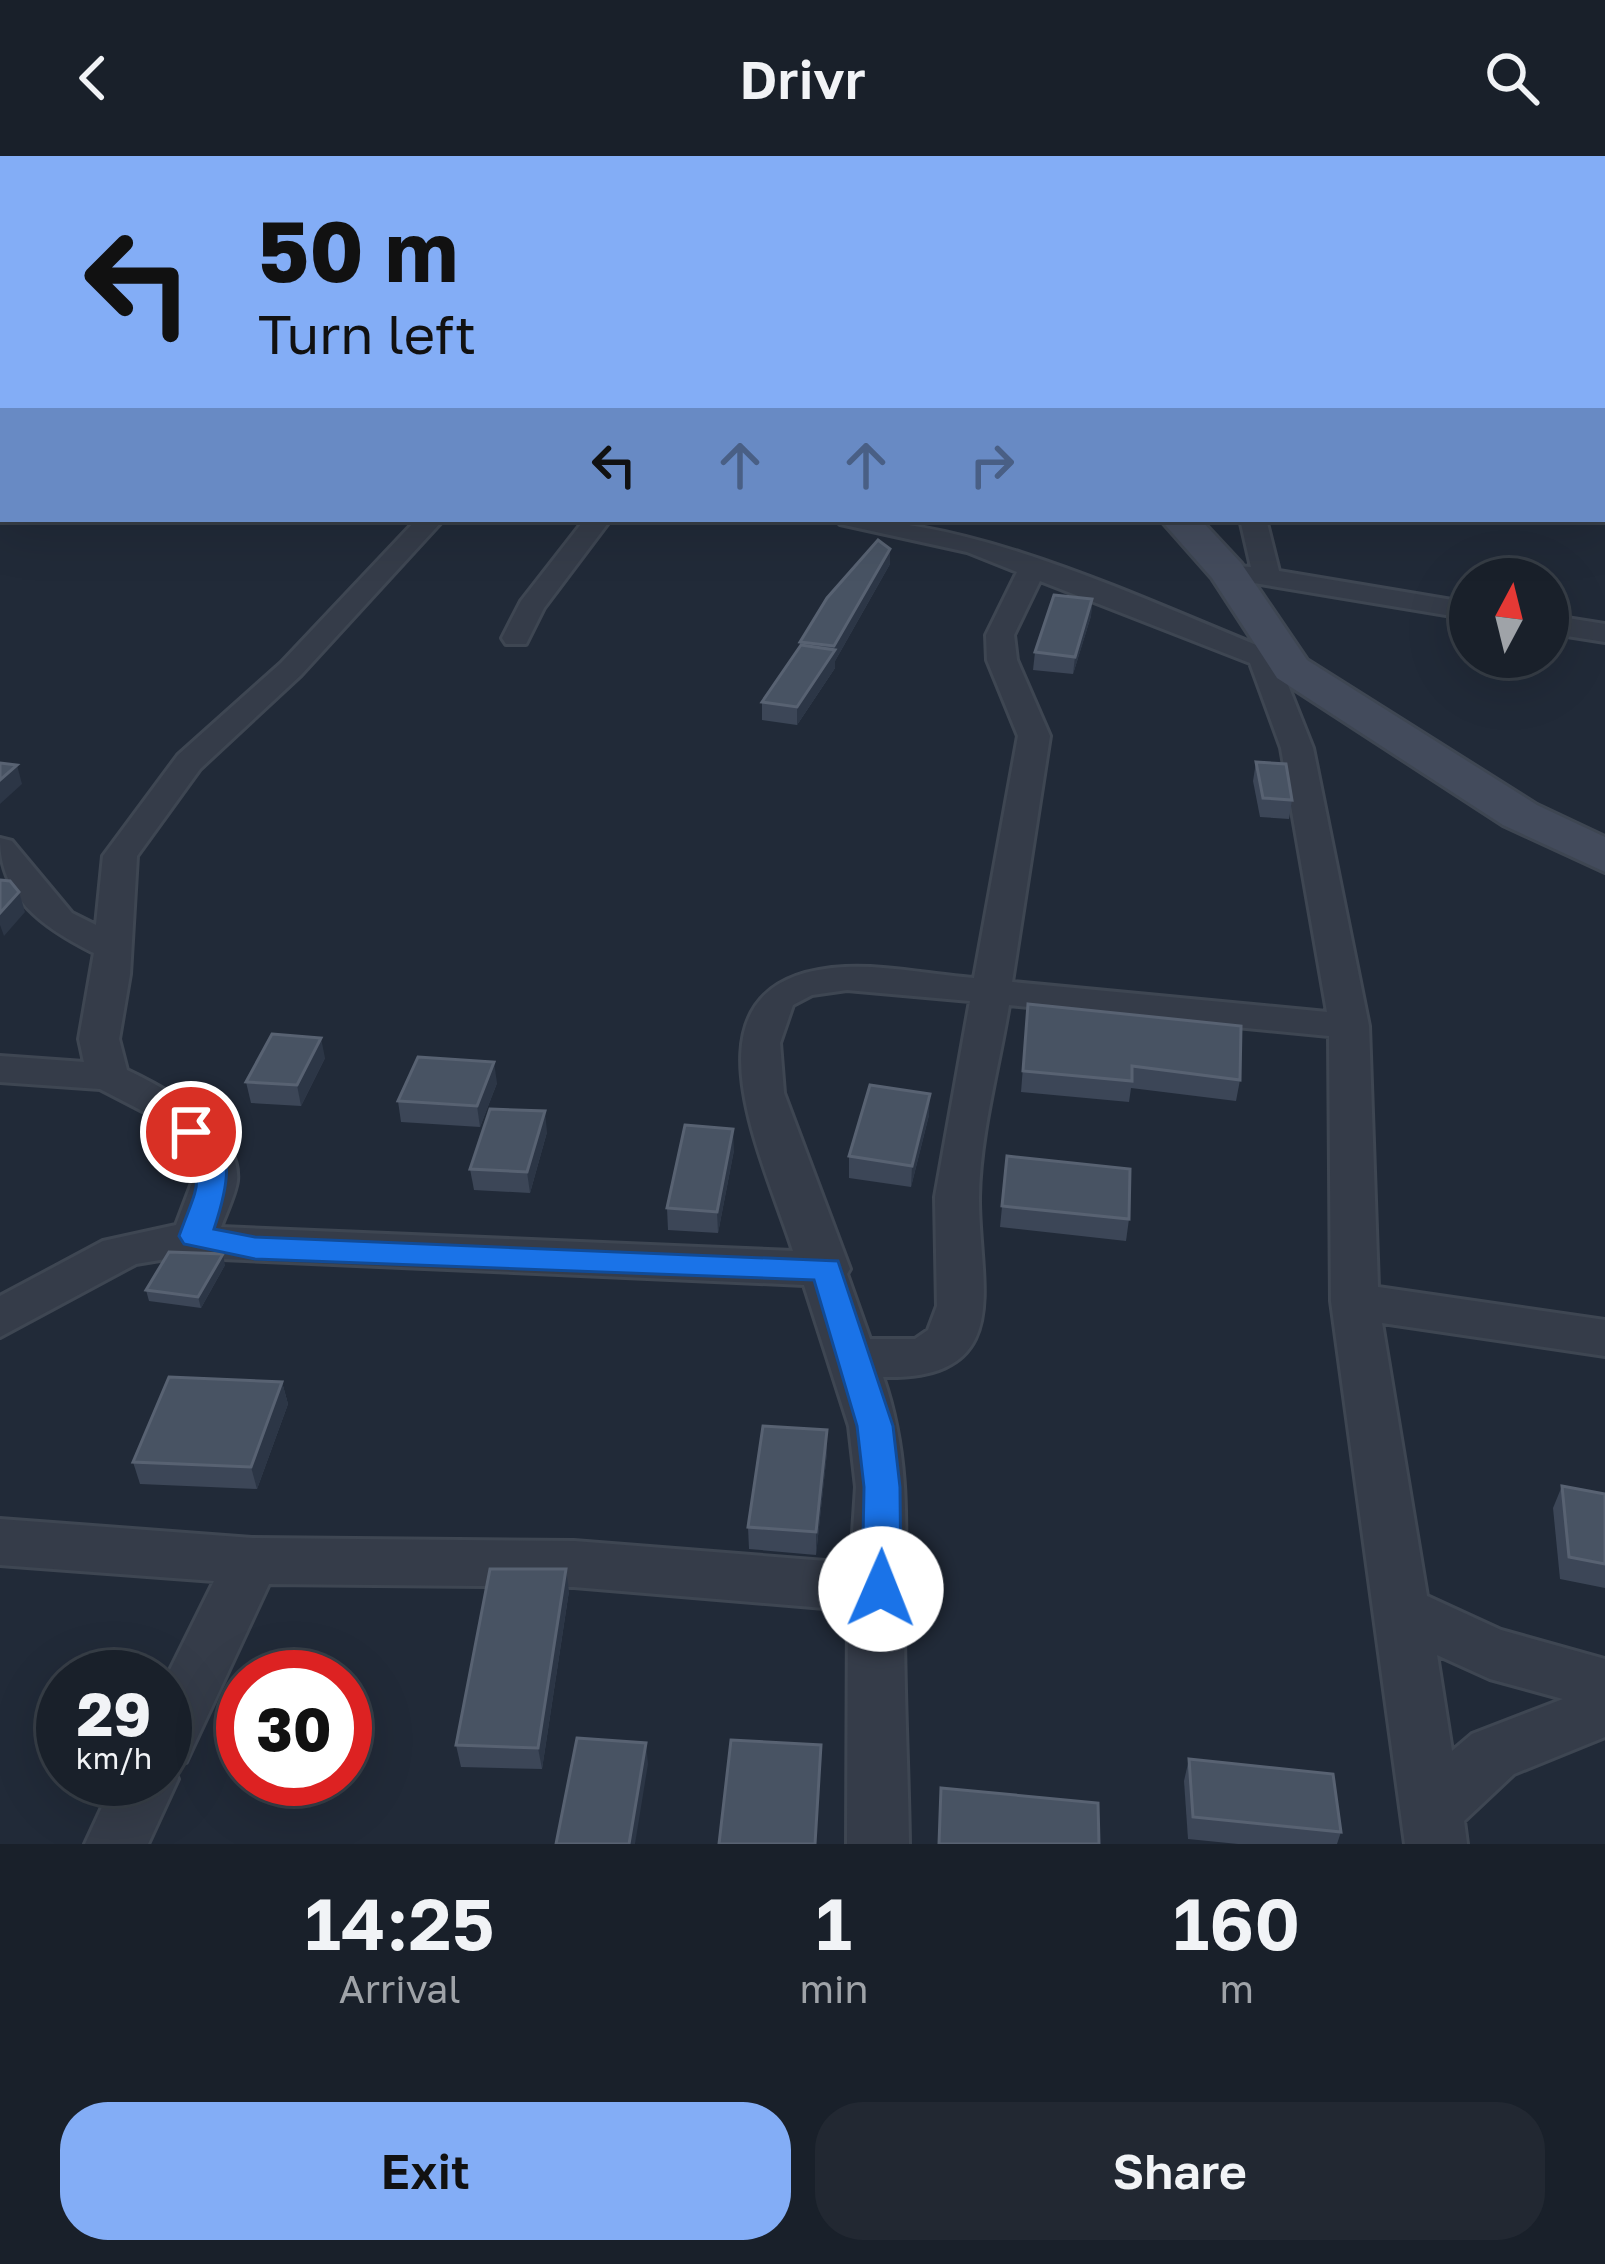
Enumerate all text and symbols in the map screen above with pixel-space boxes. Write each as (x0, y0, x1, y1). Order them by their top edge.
icon: back (60, 45, 126, 111)
icon: search (1479, 45, 1545, 111)
text: Drivr (739, 46, 866, 111)
text: 50 m (258, 200, 458, 300)
icon: left (60, 204, 216, 360)
text: Turn left (258, 301, 476, 366)
icon: left (581, 432, 647, 498)
icon: ahead (707, 432, 773, 498)
icon: ahead (833, 432, 899, 498)
icon: right (959, 432, 1025, 498)
north arrow (1449, 558, 1569, 678)
map controls (1449, 558, 1569, 678)
pin (140, 1081, 242, 1183)
icon: arrive (158, 1099, 224, 1165)
position arrow (818, 1526, 944, 1652)
speed limit sign: 30 (216, 1650, 372, 1806)
text: 29 (77, 1677, 151, 1749)
text: km/h (76, 1740, 152, 1776)
text: 14:25 (305, 1879, 495, 1966)
text: 1 (816, 1879, 852, 1966)
text: 160 (1173, 1879, 1300, 1966)
text: Arrival (339, 1965, 461, 2012)
text: min (799, 1965, 868, 2012)
text: m (1219, 1965, 1254, 2012)
button: Exit (60, 2102, 791, 2240)
button: Share (815, 2102, 1545, 2240)

